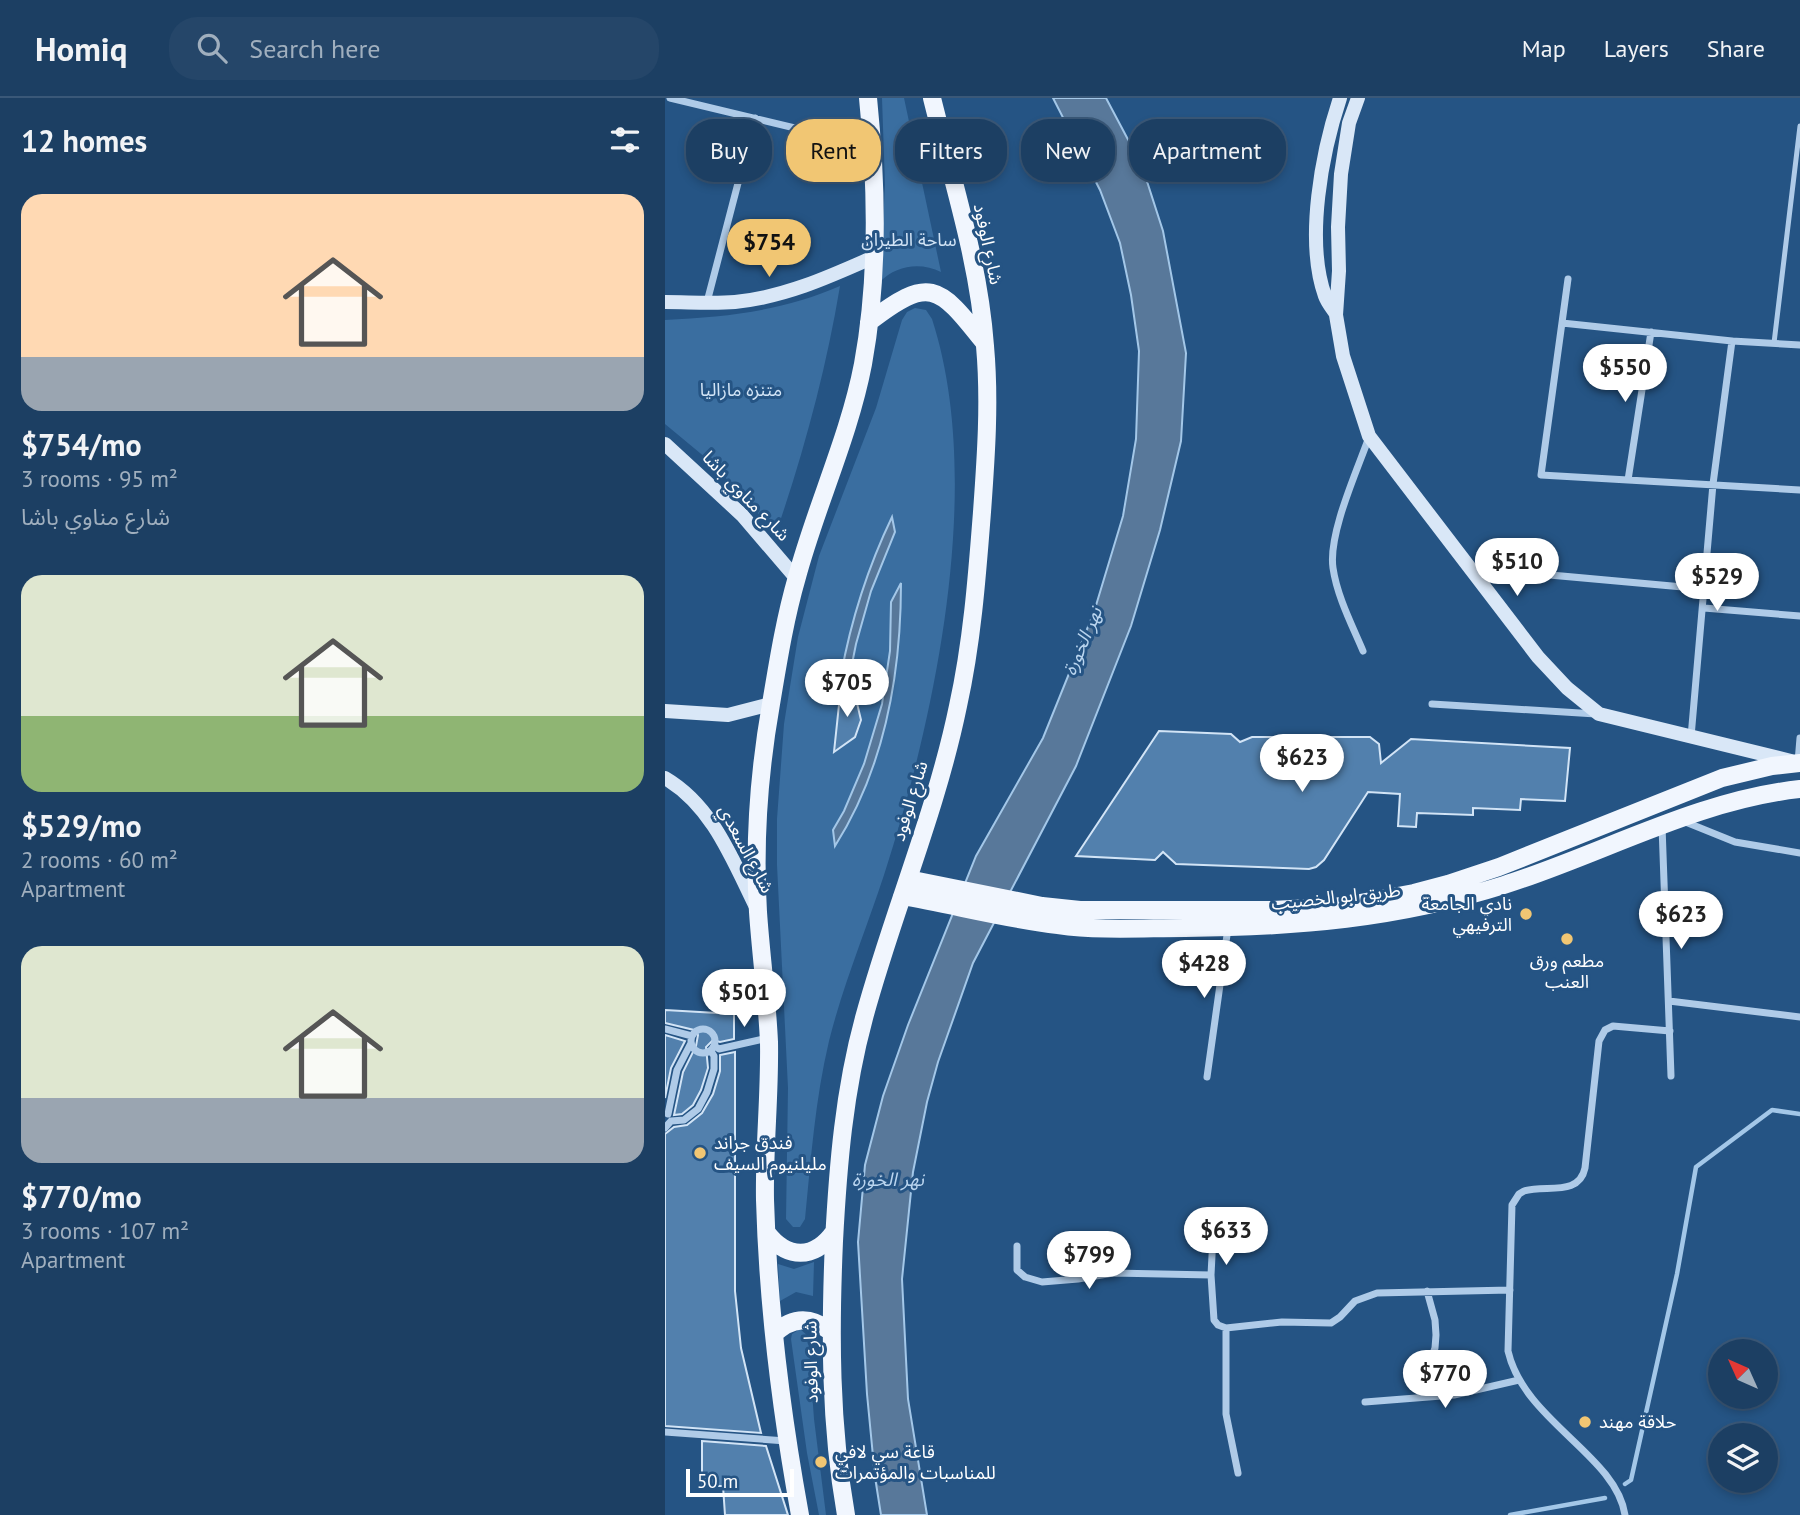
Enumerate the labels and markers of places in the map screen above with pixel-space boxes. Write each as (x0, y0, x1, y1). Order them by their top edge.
pin: $754 (728, 220, 810, 279)
pin: $550 (1584, 344, 1666, 404)
pin: $510 (1476, 538, 1558, 598)
pin: $529 (1676, 554, 1758, 613)
pin: $705 (806, 660, 888, 719)
pin: $623 (1261, 734, 1343, 794)
place label: نادي الجامعة الترفيهي (1422, 892, 1512, 938)
pin: $623 (1640, 892, 1722, 951)
marker: نادي الجامعة الترفيهي (1518, 906, 1534, 922)
marker: مطعم ورق العنب (1559, 931, 1575, 947)
pin: $428 (1163, 940, 1245, 1000)
place label: مطعم ورق العنب (1530, 949, 1604, 993)
pin: $501 (703, 970, 785, 1029)
place label: فندق جراند مليلنيوم السيف (714, 1131, 827, 1178)
marker: فندق جراند مليلنيوم السيف (692, 1145, 708, 1161)
pin: $633 (1185, 1208, 1267, 1267)
pin: $799 (1048, 1232, 1130, 1291)
pin: $770 (1404, 1350, 1486, 1410)
place label: حلاقة مهند (1599, 1410, 1676, 1433)
marker: حلاقة مهند (1577, 1414, 1593, 1430)
place label: قاعة سي لافي للمناسبات والمؤتمرات (835, 1440, 996, 1484)
marker: قاعة سي لافي للمناسبات والمؤتمرات (813, 1454, 829, 1470)

